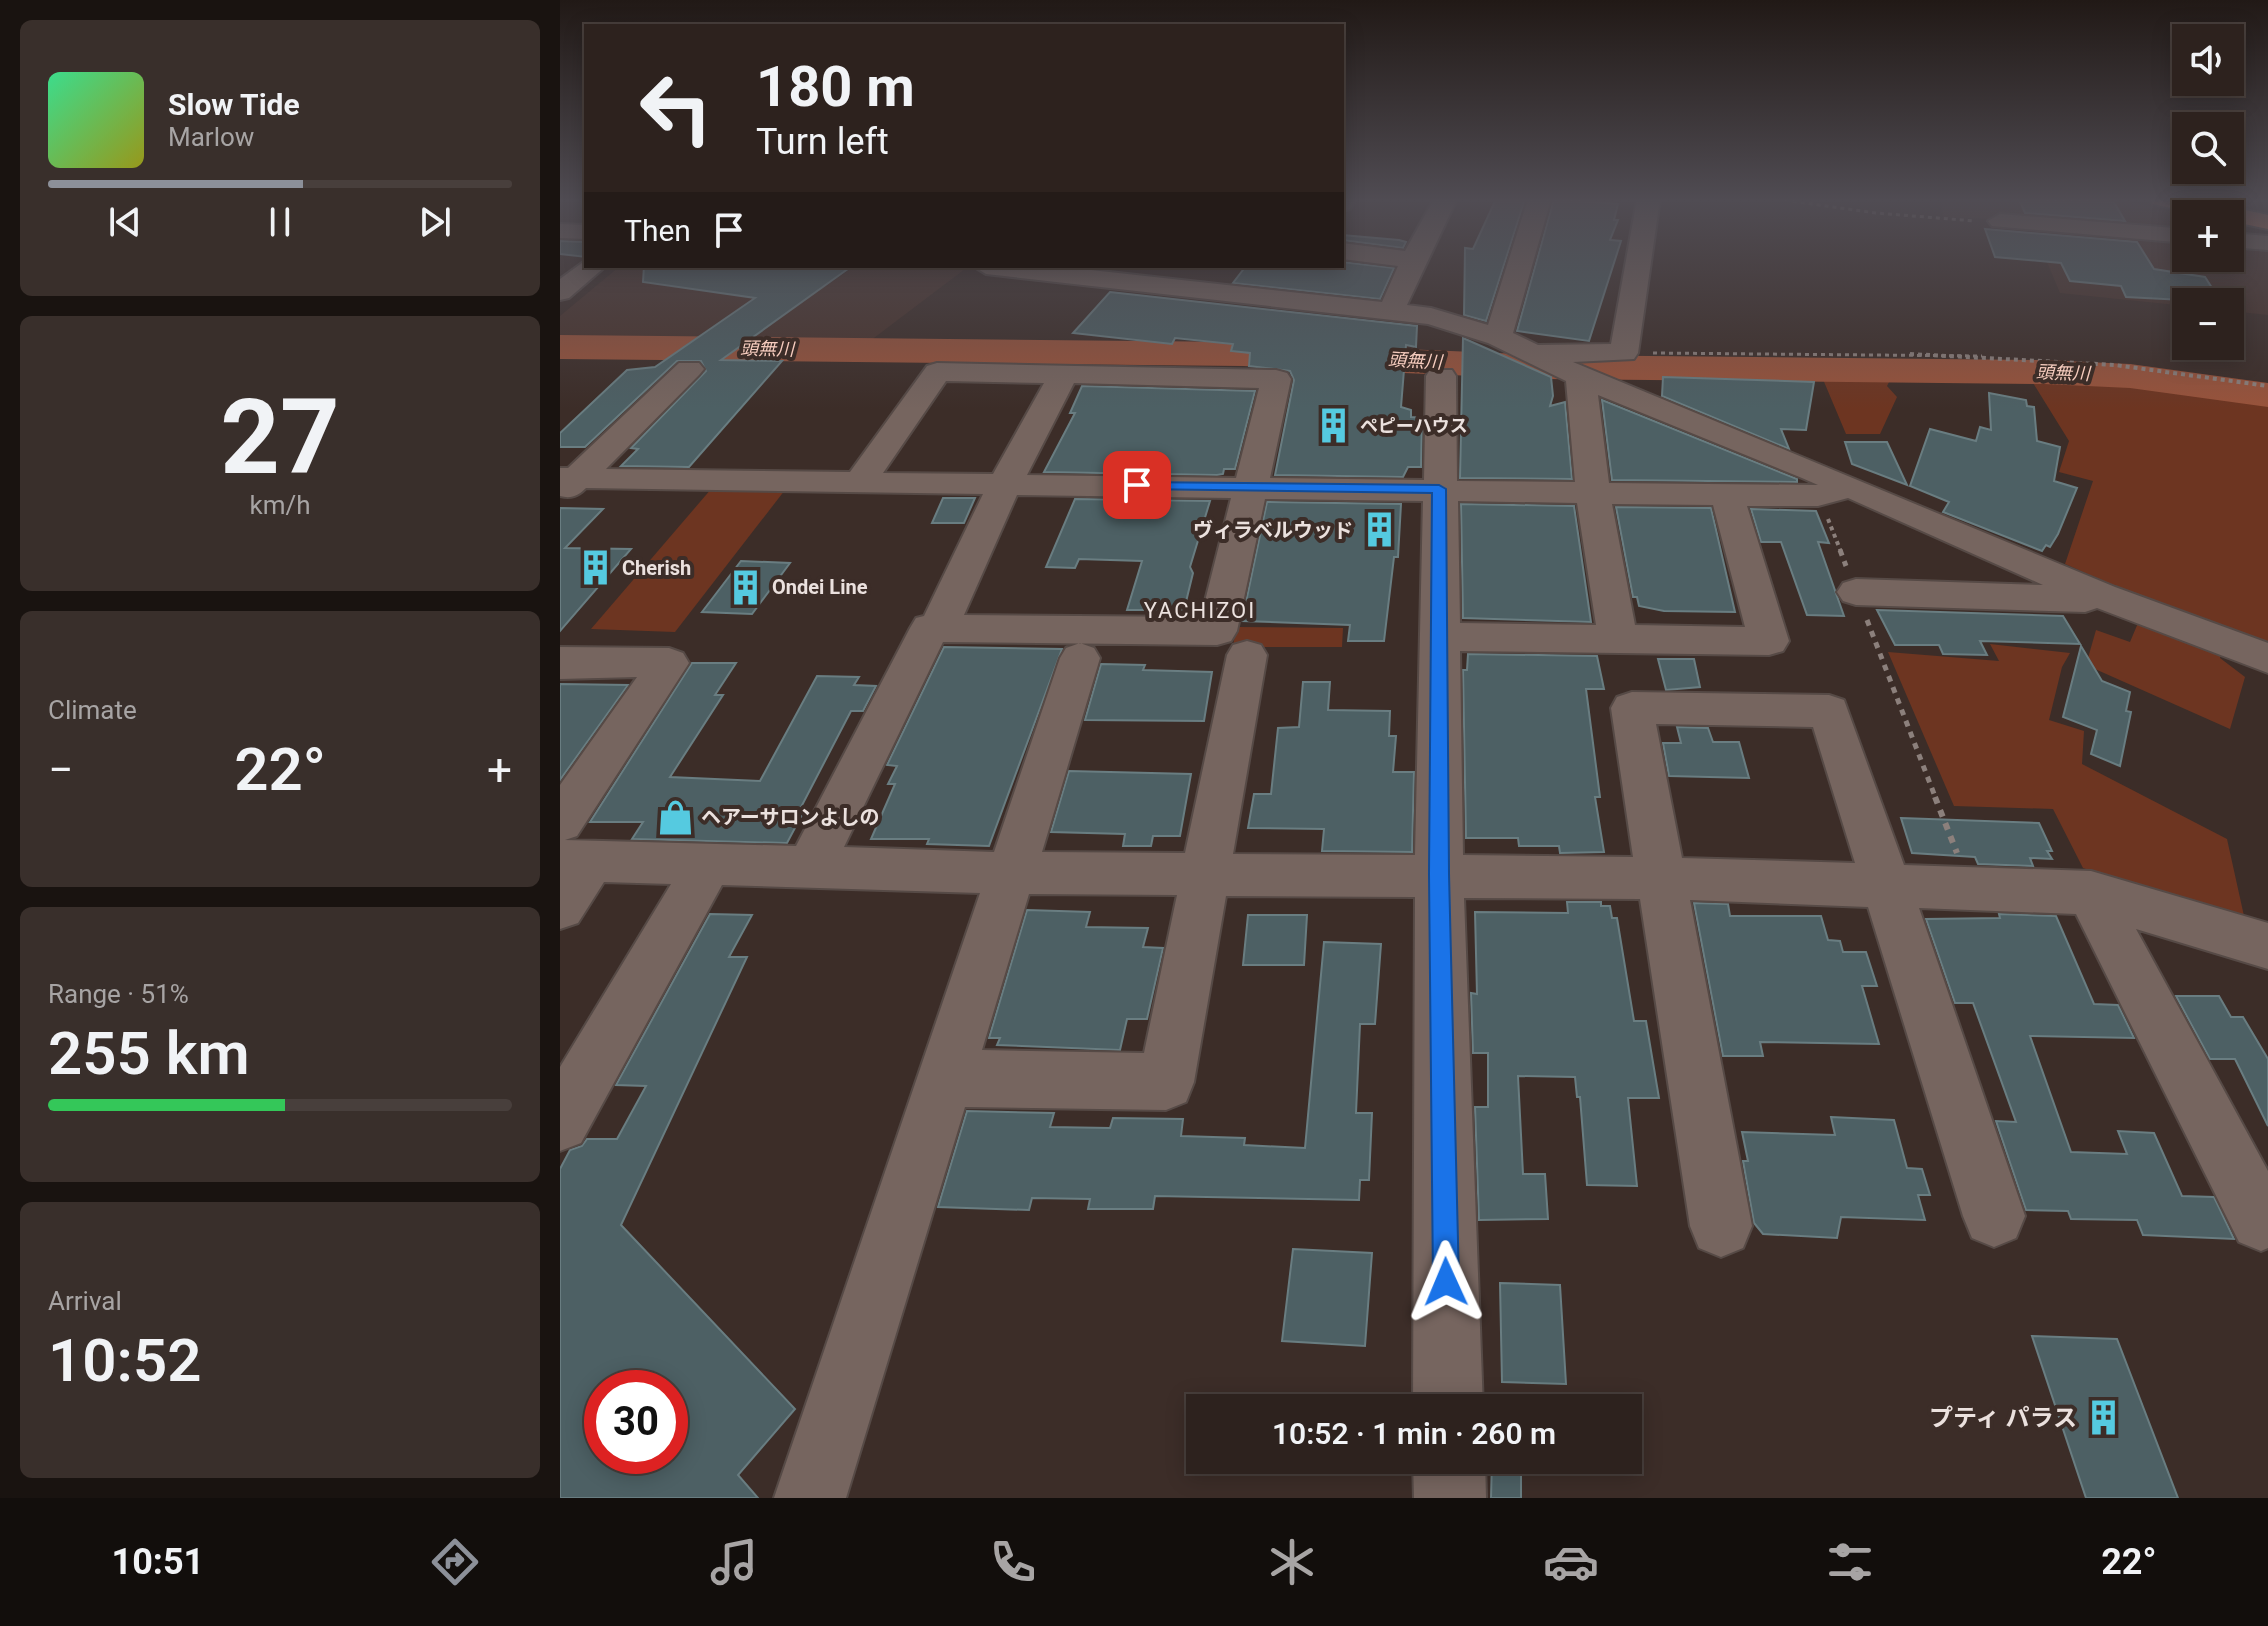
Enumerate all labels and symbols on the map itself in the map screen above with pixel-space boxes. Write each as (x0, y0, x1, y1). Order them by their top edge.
water label: 頭無川 (740, 338, 796, 360)
water label: 頭無川 (1388, 349, 1445, 373)
water label: 頭無川 (2036, 361, 2092, 384)
building icon: ペピーハウス (1315, 407, 1353, 445)
place label: ペピーハウス (1360, 415, 1468, 436)
pin (1103, 451, 1171, 519)
building icon: ヴィラベルウッド (1360, 511, 1398, 549)
place label: ヴィラベルウッド (1193, 518, 1353, 542)
building icon: Cherish (577, 549, 615, 587)
place label: Cherish (622, 556, 691, 580)
building icon: Ondei Line (727, 568, 765, 606)
place label: Ondei Line (772, 575, 868, 599)
district label: YACHIZOI (1144, 598, 1256, 623)
shop icon: ヘアーサロンよしの (656, 798, 694, 836)
place label: ヘアーサロンよしの (701, 805, 879, 829)
position arrow (1404, 1240, 1488, 1324)
speed limit sign: 30 (584, 1370, 688, 1474)
building icon: プティ パラス (2084, 1399, 2122, 1437)
place label: プティ パラス (1929, 1404, 2077, 1432)

